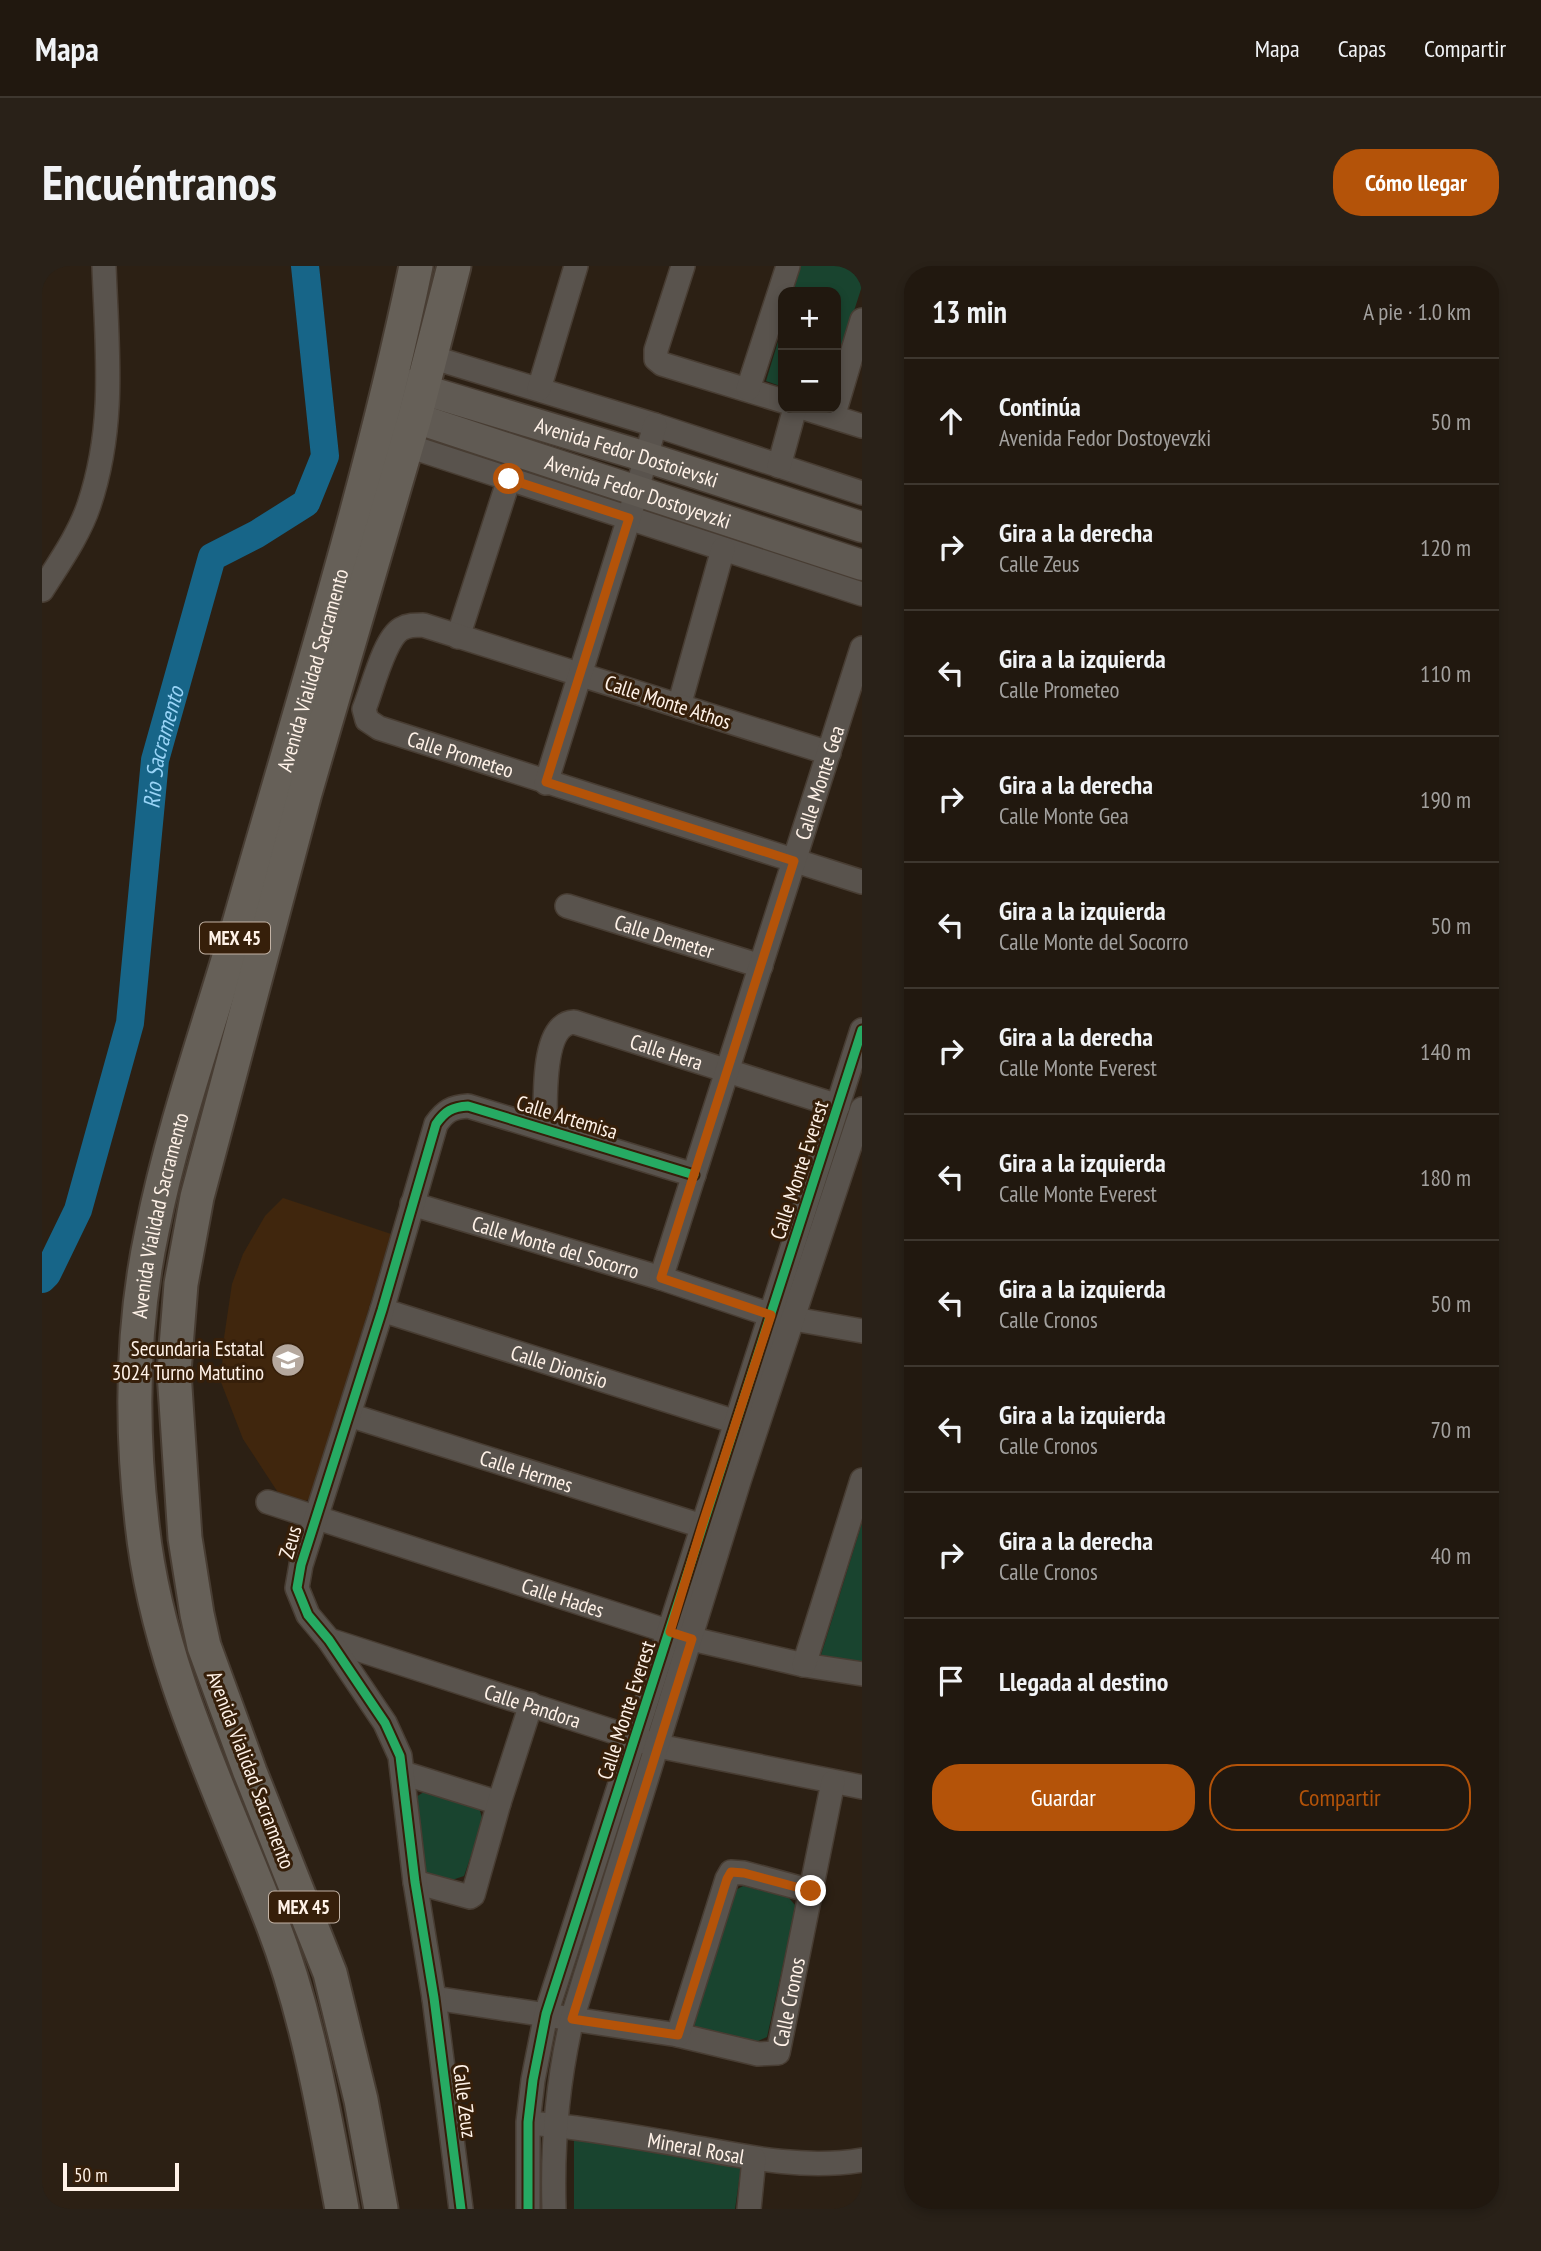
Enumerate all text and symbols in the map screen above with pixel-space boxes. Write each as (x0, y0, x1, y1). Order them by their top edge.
text: Mapa (35, 27, 99, 70)
text: Mapa (1255, 33, 1300, 64)
text: Capas (1338, 33, 1386, 64)
text: Compartir (1424, 33, 1506, 64)
button: Cómo llegar (1333, 149, 1499, 216)
text: Encuéntranos (42, 150, 277, 214)
map controls (778, 287, 841, 413)
button: + (778, 287, 841, 350)
text: 13 min (932, 292, 1007, 331)
text: A pie · 1.0 km (1363, 297, 1471, 326)
button: − (778, 350, 841, 413)
text: Continúa (999, 390, 1081, 423)
icon: ahead (932, 402, 970, 440)
text: 50 m (1430, 407, 1471, 436)
street label: Avenida Fedor Dostoievski (532, 411, 722, 493)
text: Avenida Fedor Dostoyevzki (999, 423, 1211, 452)
street label: Avenida Fedor Dostoyevzki (542, 448, 734, 534)
route start (493, 463, 524, 494)
text: Gira a la derecha (999, 516, 1153, 549)
icon: right (932, 528, 970, 566)
text: 120 m (1420, 533, 1471, 562)
text: Calle Zeus (999, 549, 1080, 578)
street label: Avenida Vialidad Sacramento (270, 565, 354, 775)
text: Gira a la izquierda (999, 642, 1166, 675)
icon: left (932, 654, 970, 692)
text: 110 m (1420, 659, 1471, 688)
street label: Calle Monte Athos (601, 669, 735, 735)
text: Calle Prometeo (999, 675, 1119, 704)
water label: Rio Sacramento (136, 681, 190, 810)
street label: Calle Monte Gea (788, 722, 850, 843)
street label: Calle Prometeo (404, 724, 517, 784)
text: Gira a la derecha (999, 768, 1153, 801)
icon: right (932, 780, 970, 818)
text: 190 m (1420, 785, 1471, 814)
text: Calle Monte Gea (999, 801, 1129, 830)
text: Gira a la izquierda (999, 894, 1166, 927)
icon: left (932, 906, 970, 944)
street label: Calle Demeter (611, 908, 718, 964)
text: 50 m (1430, 911, 1471, 940)
road number: MEX 45 (200, 922, 270, 954)
text: Calle Monte del Socorro (999, 927, 1188, 956)
text: Gira a la derecha (999, 1020, 1153, 1053)
street label: Calle Hera (627, 1027, 706, 1076)
icon: right (932, 1032, 970, 1070)
text: 140 m (1420, 1037, 1471, 1066)
text: Calle Monte Everest (999, 1053, 1157, 1082)
street label: Calle Artemisa (513, 1089, 621, 1145)
street label: Calle Monte Everest (764, 1097, 834, 1243)
street label: Avenida Vialidad Sacramento (125, 1109, 194, 1320)
text: Gira a la izquierda (999, 1146, 1166, 1179)
icon: left (932, 1158, 970, 1196)
text: 180 m (1420, 1163, 1471, 1192)
text: Calle Monte Everest (999, 1179, 1157, 1208)
street label: Calle Monte del Socorro (469, 1209, 643, 1284)
text: Gira a la izquierda (999, 1272, 1166, 1305)
icon: left (932, 1284, 970, 1322)
text: 50 m (1430, 1289, 1471, 1318)
text: Calle Cronos (999, 1305, 1098, 1334)
place label: Secundaria Estatal 3024 Turno Matutino (112, 1335, 264, 1386)
street label: Calle Dionisio (508, 1338, 611, 1394)
school or university icon: Secundaria Estatal 3024 Turno Matutino (269, 1341, 307, 1379)
text: Gira a la izquierda (999, 1398, 1166, 1431)
icon: left (932, 1410, 970, 1448)
text: 70 m (1430, 1415, 1471, 1444)
text: Calle Cronos (999, 1431, 1098, 1460)
street label: Calle Hermes (477, 1444, 576, 1498)
street label: Zeus (272, 1522, 308, 1562)
text: Gira a la derecha (999, 1524, 1153, 1557)
icon: right (932, 1536, 970, 1574)
text: 40 m (1430, 1541, 1471, 1570)
text: Calle Cronos (999, 1557, 1098, 1586)
street label: Calle Hades (518, 1571, 608, 1623)
street label: Calle Monte Everest (591, 1637, 661, 1783)
icon: arrive (932, 1662, 970, 1700)
text: Llegada al destino (999, 1665, 1168, 1698)
street label: Avenida Vialidad Sacramento (201, 1667, 301, 1873)
street label: Calle Pandora (481, 1678, 584, 1734)
button: Guardar (932, 1764, 1195, 1831)
button: Compartir (1209, 1764, 1471, 1831)
route end (795, 1875, 826, 1906)
road number: MEX 45 (269, 1891, 339, 1922)
street label: Calle Cronos (766, 1955, 811, 2049)
street label: Calle Zeuz (447, 2063, 483, 2139)
street label: Mineral Rosal (646, 2126, 747, 2170)
scale bar (63, 2160, 178, 2192)
text: 50 m (74, 2163, 108, 2187)

